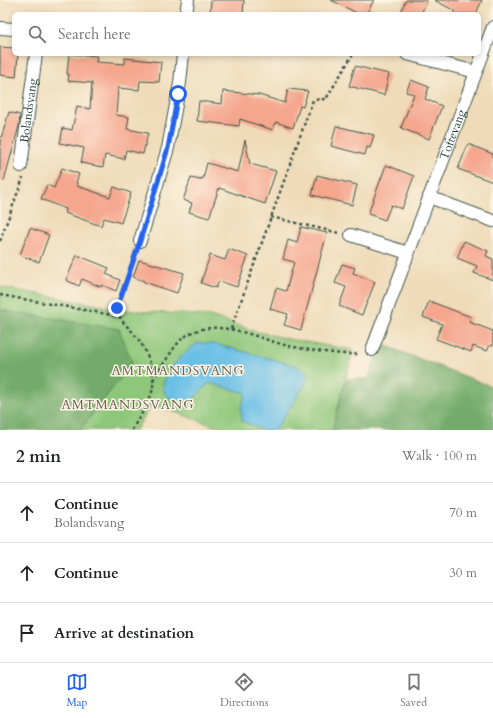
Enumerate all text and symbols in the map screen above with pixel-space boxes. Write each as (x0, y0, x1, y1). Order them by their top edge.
search box (12, 12, 481, 56)
icon: search (26, 23, 48, 45)
text: Search here (58, 24, 131, 44)
street label: Bolandsvang (16, 77, 41, 144)
route start (169, 85, 187, 103)
street label: Toftevang (436, 107, 470, 162)
route end (108, 299, 126, 317)
district label: AMTMANDSVANG (112, 362, 244, 380)
district label: AMTMANDSVANG (62, 396, 194, 414)
text: 2 min (16, 445, 61, 468)
text: Walk · 100 m (402, 447, 477, 465)
text: Continue (54, 494, 119, 514)
icon: ahead (16, 502, 38, 524)
text: 70 m (449, 504, 477, 522)
text: Bolandsvang (54, 514, 124, 532)
icon: ahead (16, 562, 38, 584)
text: Continue (54, 563, 119, 583)
text: 30 m (449, 564, 477, 582)
icon: arrive (16, 622, 38, 644)
text: Arrive at destination (54, 623, 194, 643)
tab: Map (66, 671, 88, 710)
tab: Directions (220, 671, 268, 710)
tab: Saved (400, 671, 427, 710)

